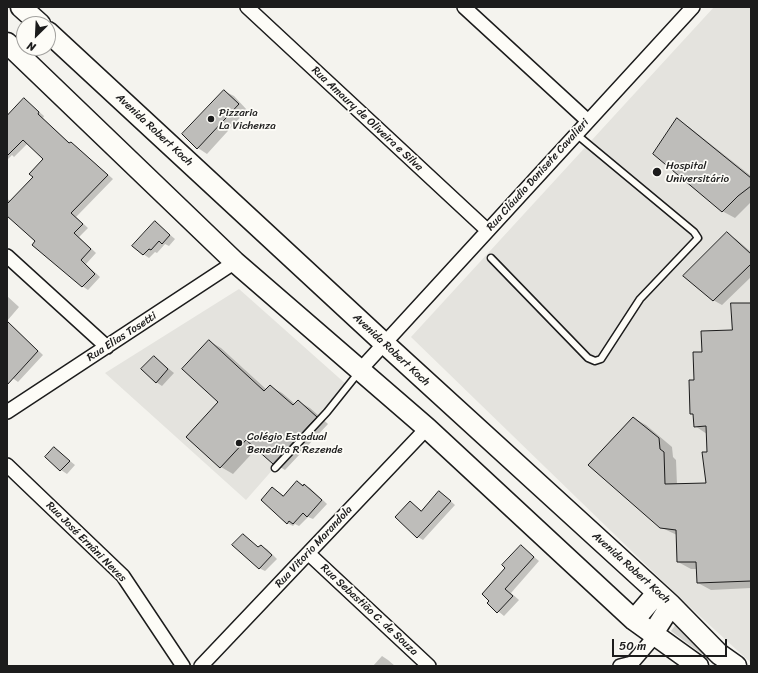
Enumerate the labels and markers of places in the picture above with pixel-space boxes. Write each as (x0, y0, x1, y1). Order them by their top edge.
place label: Pizzaria La Vichenza (219, 106, 276, 132)
marker: Pizzaria La Vichenza (206, 114, 216, 124)
place label: Hospital Universitário (666, 159, 729, 185)
marker: Hospital Universitário (651, 166, 663, 178)
place label: Colégio Estadual Benedita R Rezende (247, 430, 343, 456)
marker: Colégio Estadual Benedita R Rezende (234, 438, 244, 448)

